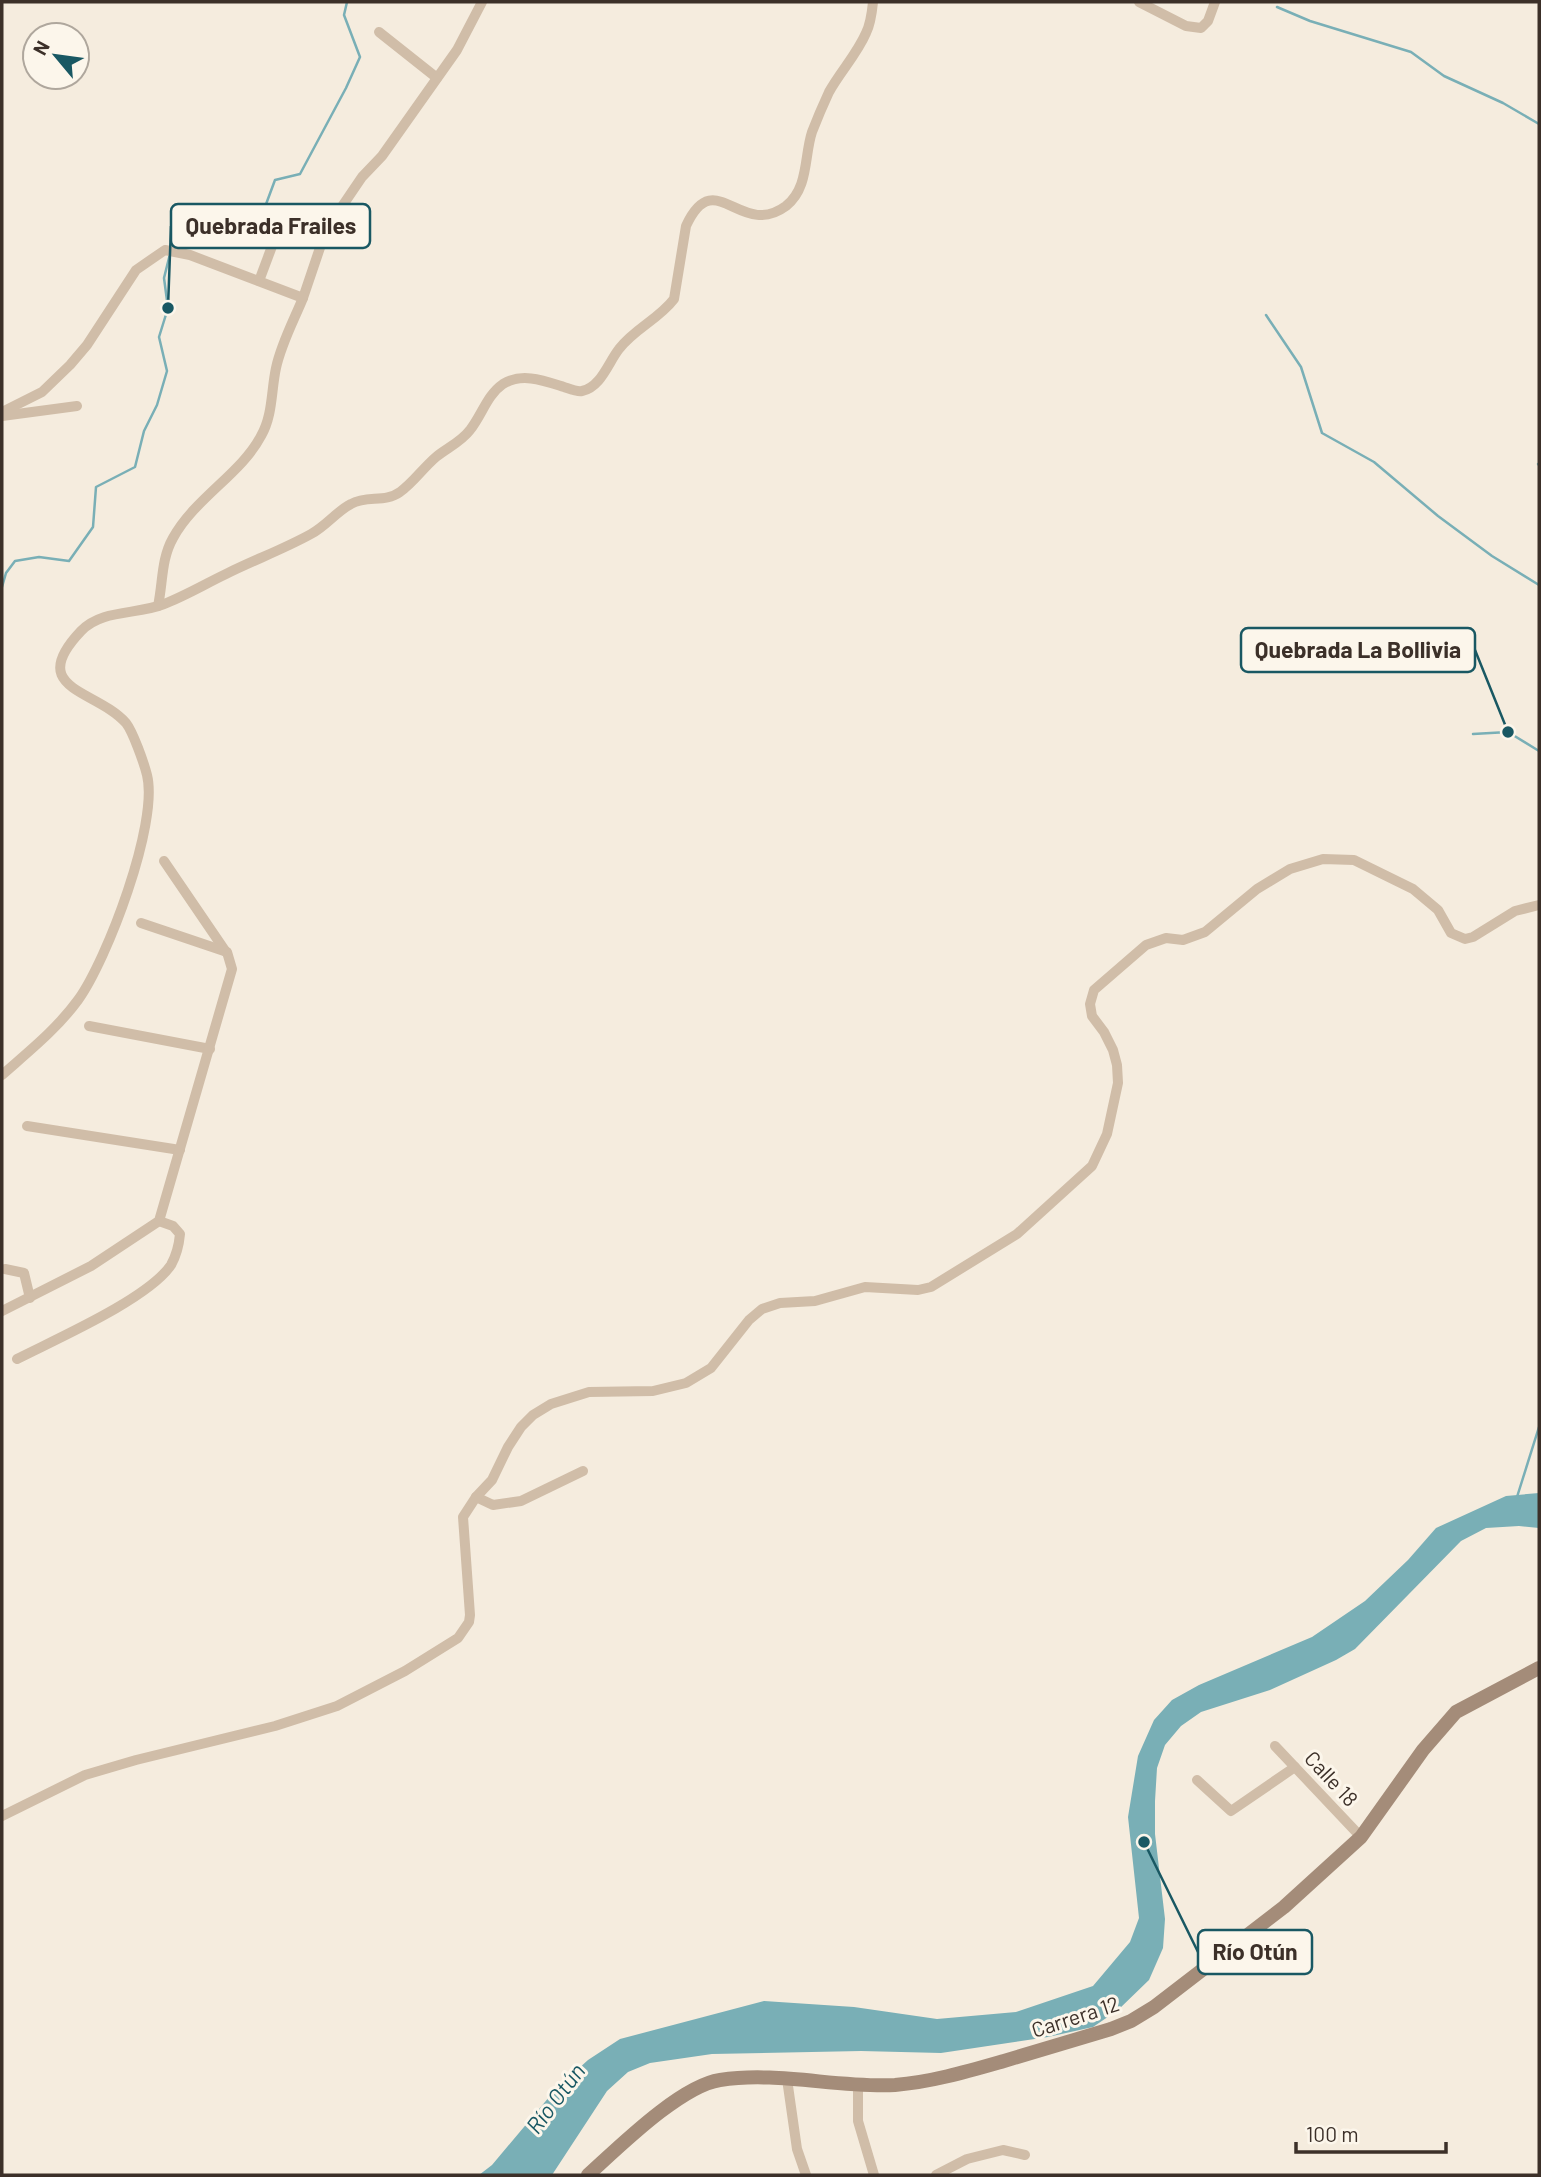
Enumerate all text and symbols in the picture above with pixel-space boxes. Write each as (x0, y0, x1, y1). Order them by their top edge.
north arrow (21, 21, 91, 91)
text: N (28, 36, 54, 59)
callout: Quebrada Frailes (171, 204, 370, 248)
text: Quebrada Frailes (186, 211, 356, 239)
callout: Quebrada La Bollivia (1241, 628, 1475, 672)
text: Quebrada La Bollivia (1255, 635, 1461, 663)
street label: Calle 18 (1300, 1745, 1364, 1811)
callout: Río Otún (1198, 1930, 1312, 1974)
text: Río Otún (1212, 1937, 1298, 1965)
street label: Carrera 12 (1028, 1990, 1122, 2042)
water label: Río Otún (519, 2057, 591, 2139)
scale bar (1296, 2110, 1446, 2154)
text: 100 m (1306, 2121, 1359, 2146)

